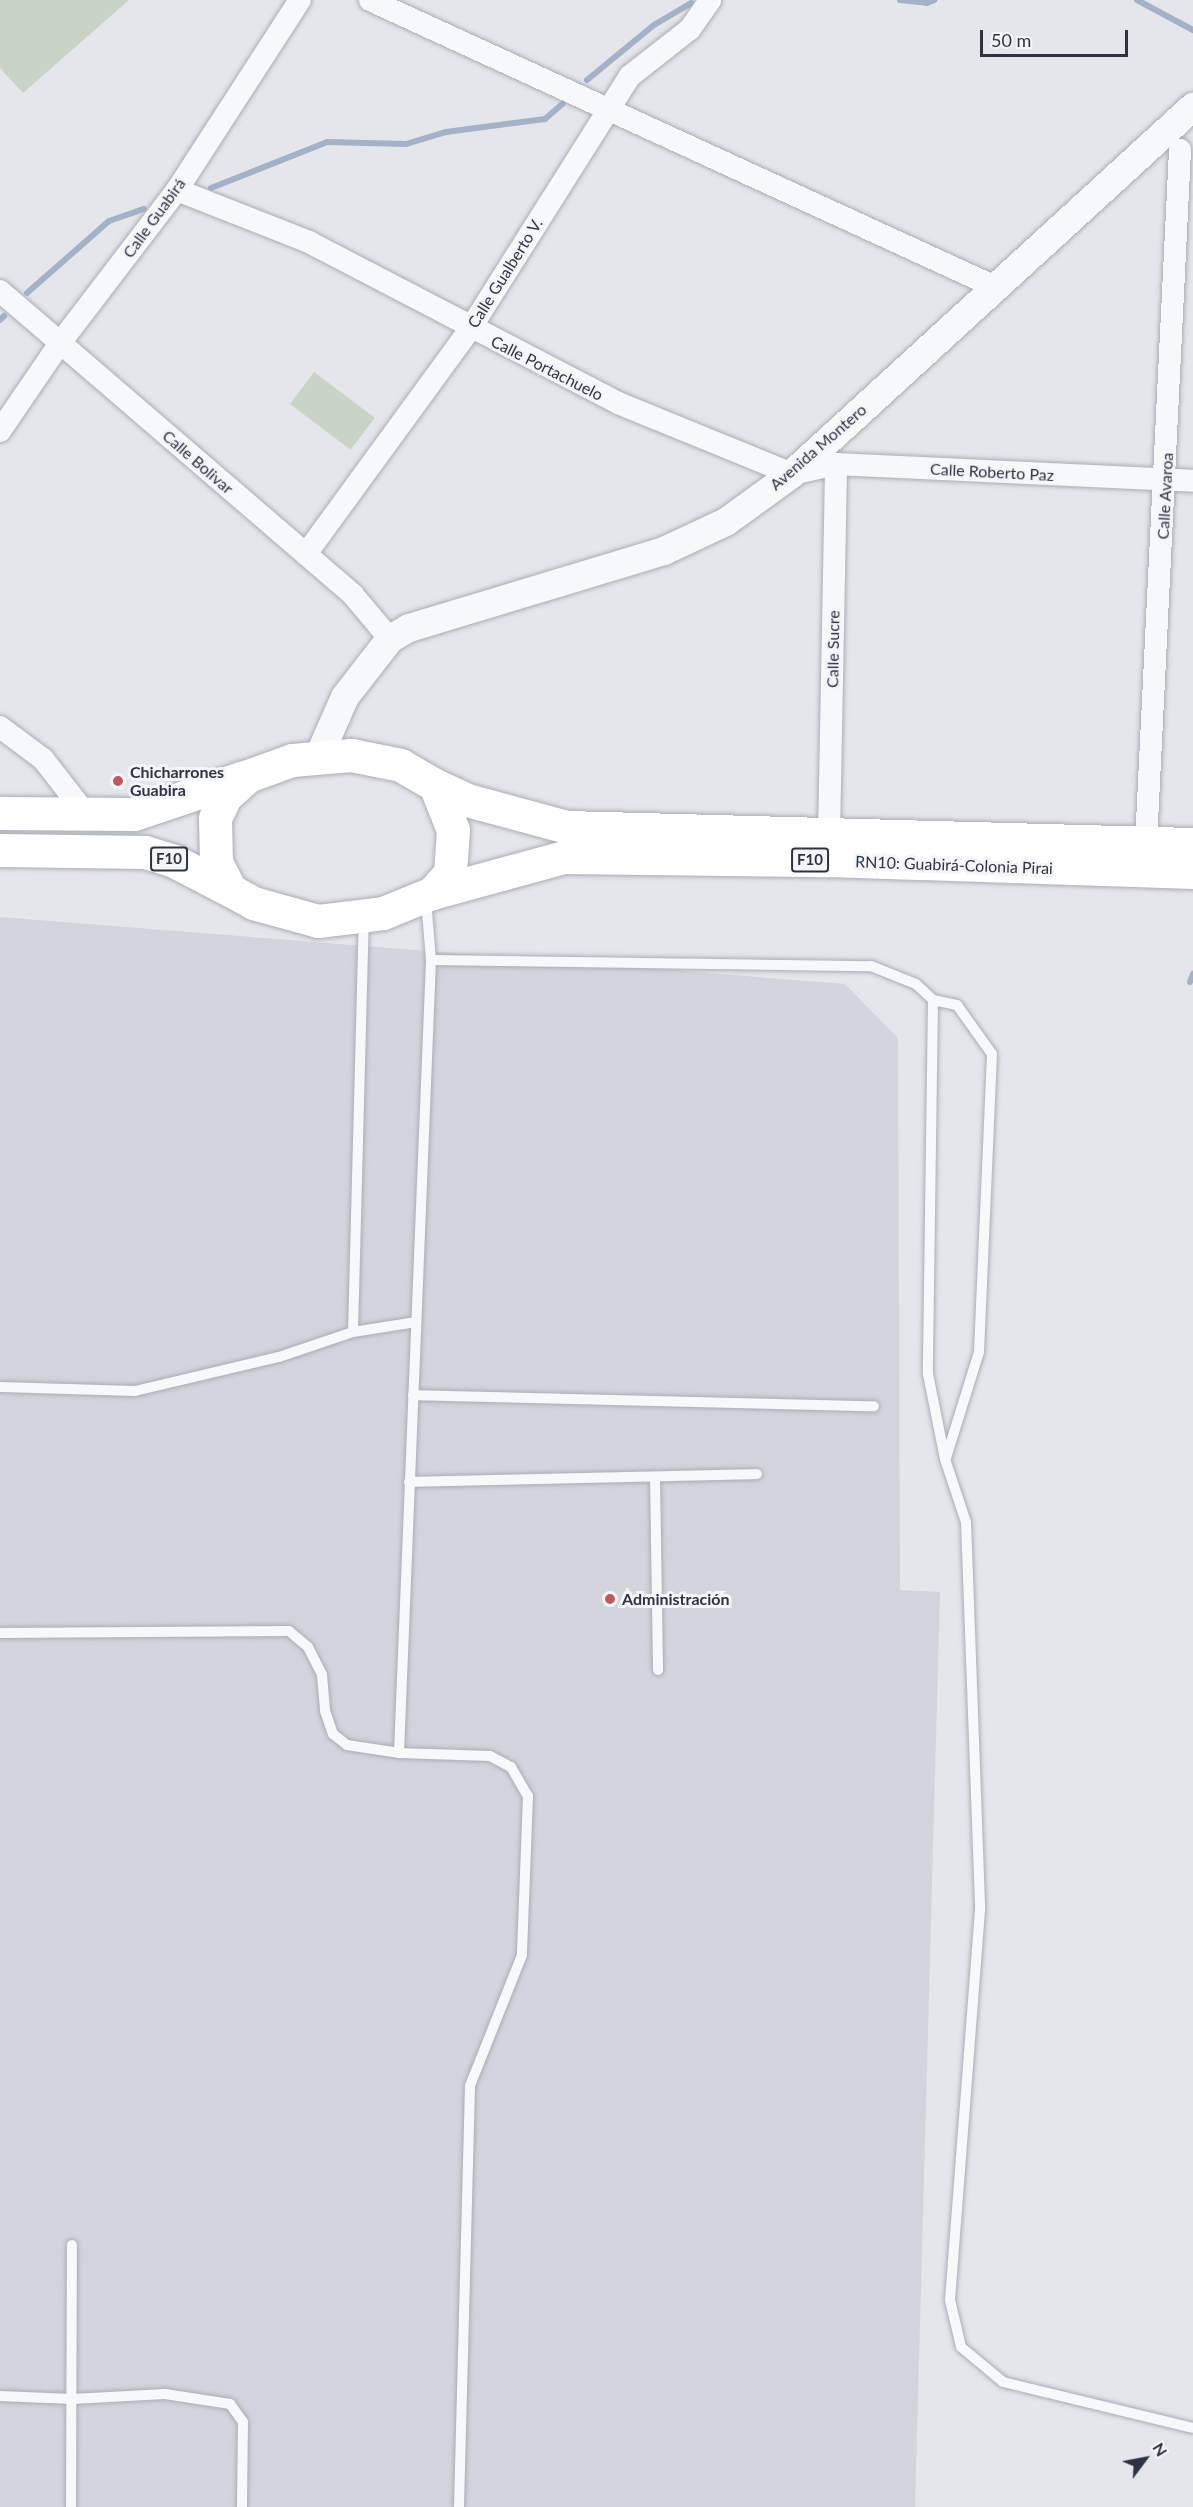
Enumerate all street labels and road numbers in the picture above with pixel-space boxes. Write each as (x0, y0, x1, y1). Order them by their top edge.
street label: Calle Guabirá (119, 174, 189, 262)
street label: Calle Gualberto V. (463, 214, 547, 332)
street label: Calle Portachuelo (488, 331, 606, 405)
street label: Avenida Montero (766, 400, 870, 494)
street label: Calle Bolivar (159, 426, 237, 498)
street label: Calle Avaroa (1153, 452, 1177, 540)
street label: Calle Roberto Paz (930, 459, 1054, 485)
street label: Calle Sucre (823, 610, 843, 688)
road number: F10 (150, 847, 188, 871)
road number: F10 (790, 848, 830, 872)
street label: RN10: Guabirá-Colonia Pirai (855, 852, 1053, 878)

